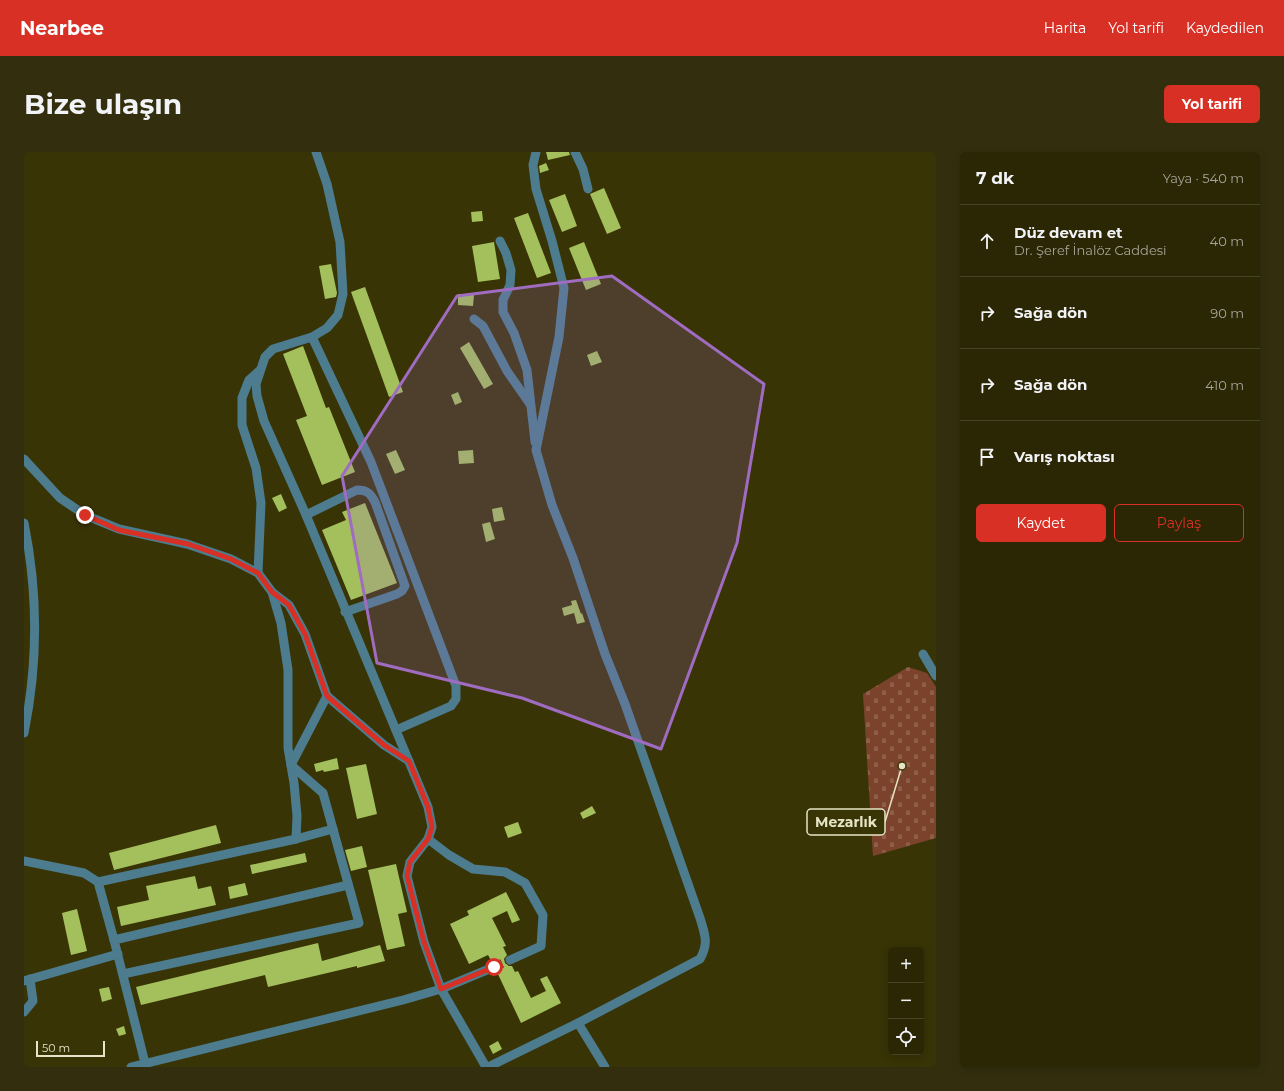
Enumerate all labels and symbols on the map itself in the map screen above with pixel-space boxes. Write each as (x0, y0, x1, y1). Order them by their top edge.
route end (76, 506, 94, 524)
callout: Mezarlık (807, 809, 885, 835)
text: Mezarlık (815, 813, 878, 831)
route start (485, 958, 503, 976)
scale bar (36, 1039, 105, 1058)

